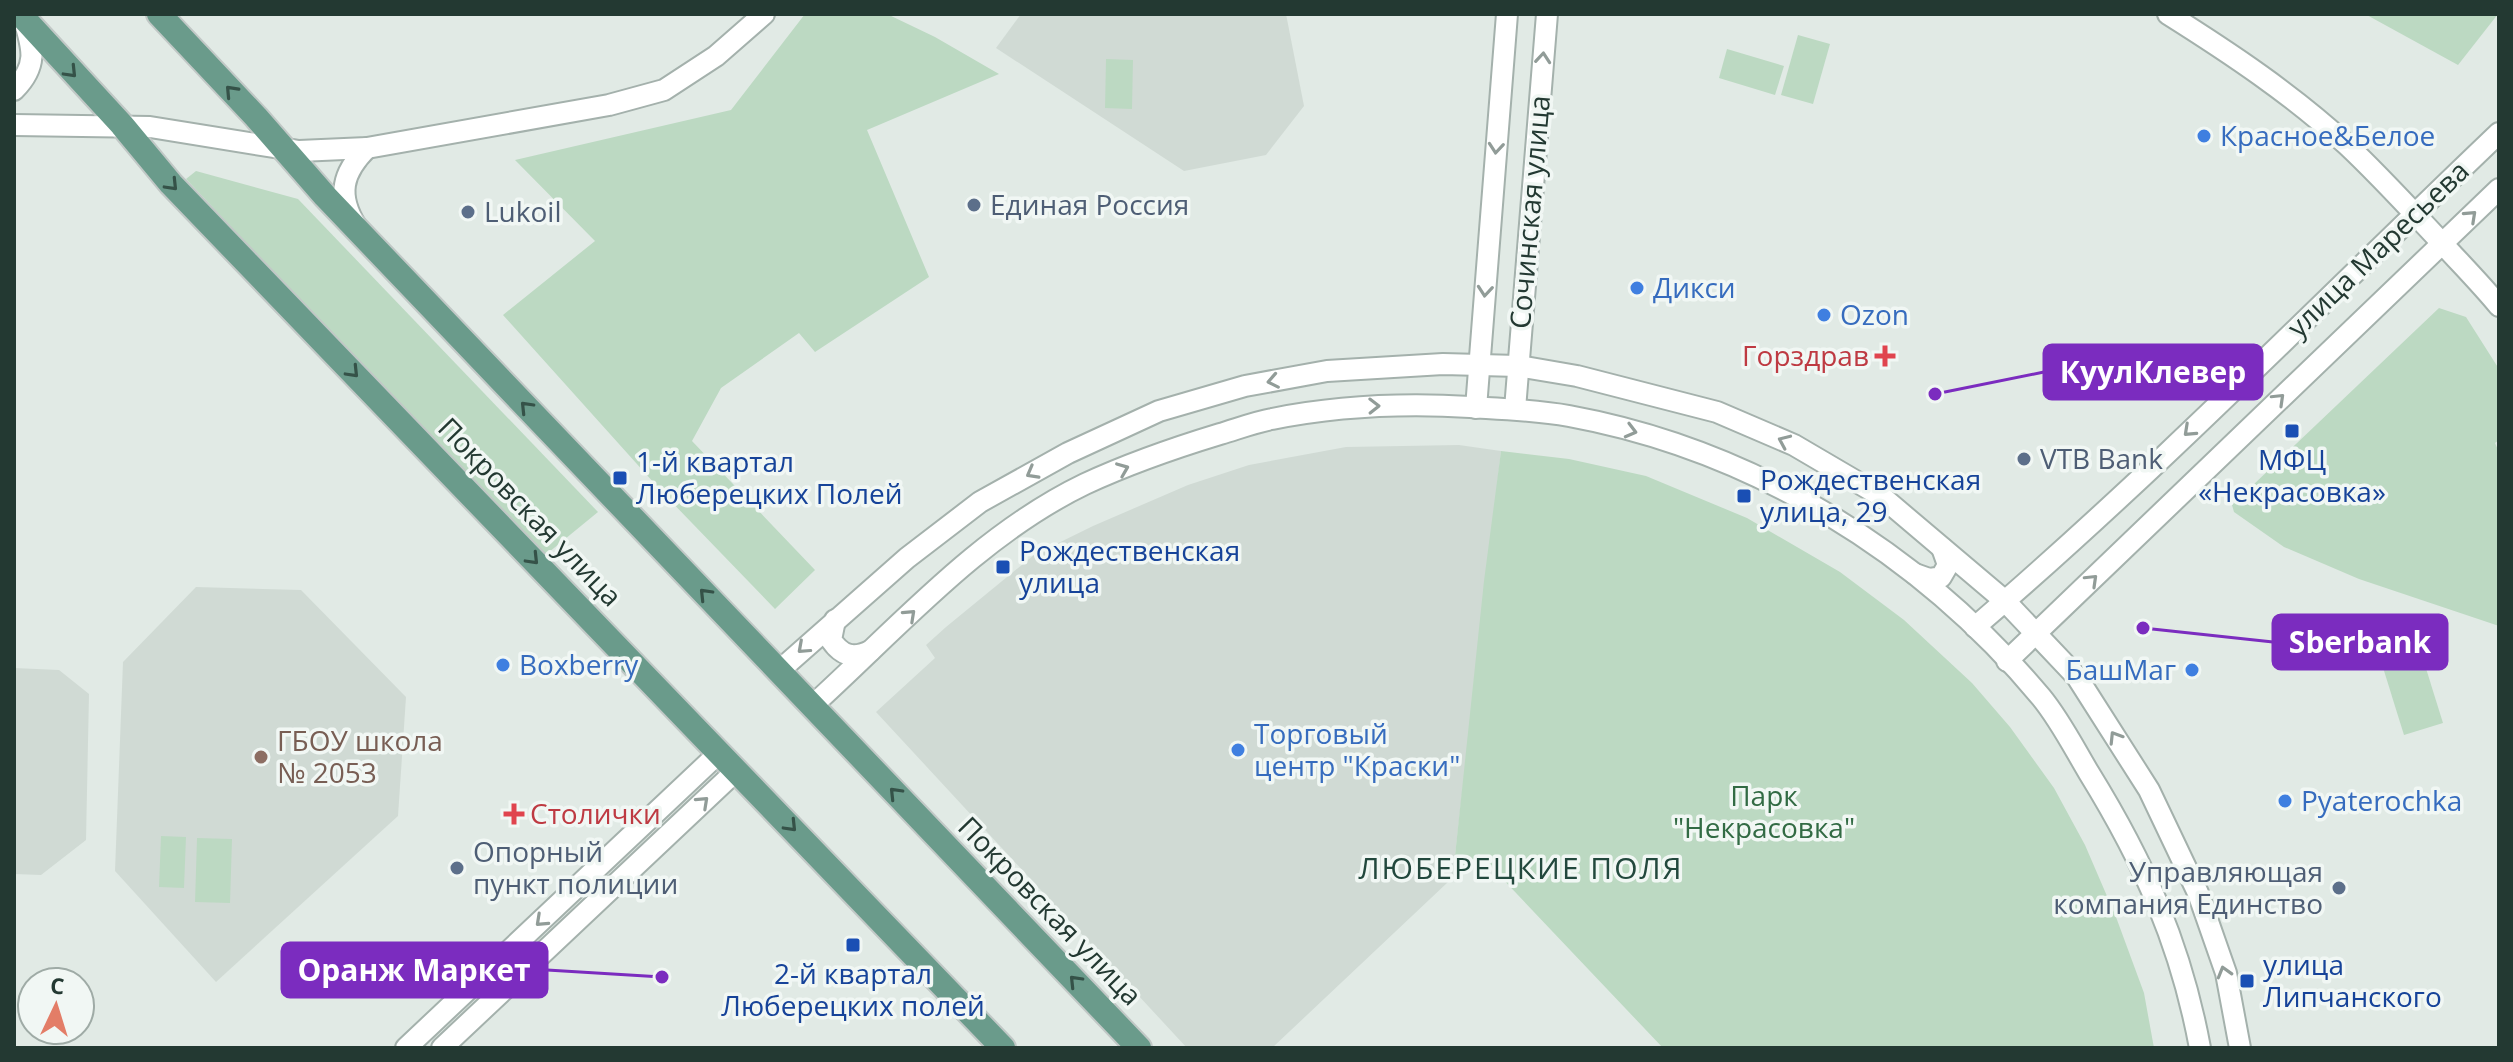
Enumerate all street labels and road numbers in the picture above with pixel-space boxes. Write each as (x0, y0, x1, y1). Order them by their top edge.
street label: Сочинская улица (1500, 94, 1558, 330)
street label: улица Маресьева (2278, 152, 2476, 345)
street label: Покровская улица (431, 409, 631, 614)
street label: Покровская улица (951, 808, 1151, 1013)

